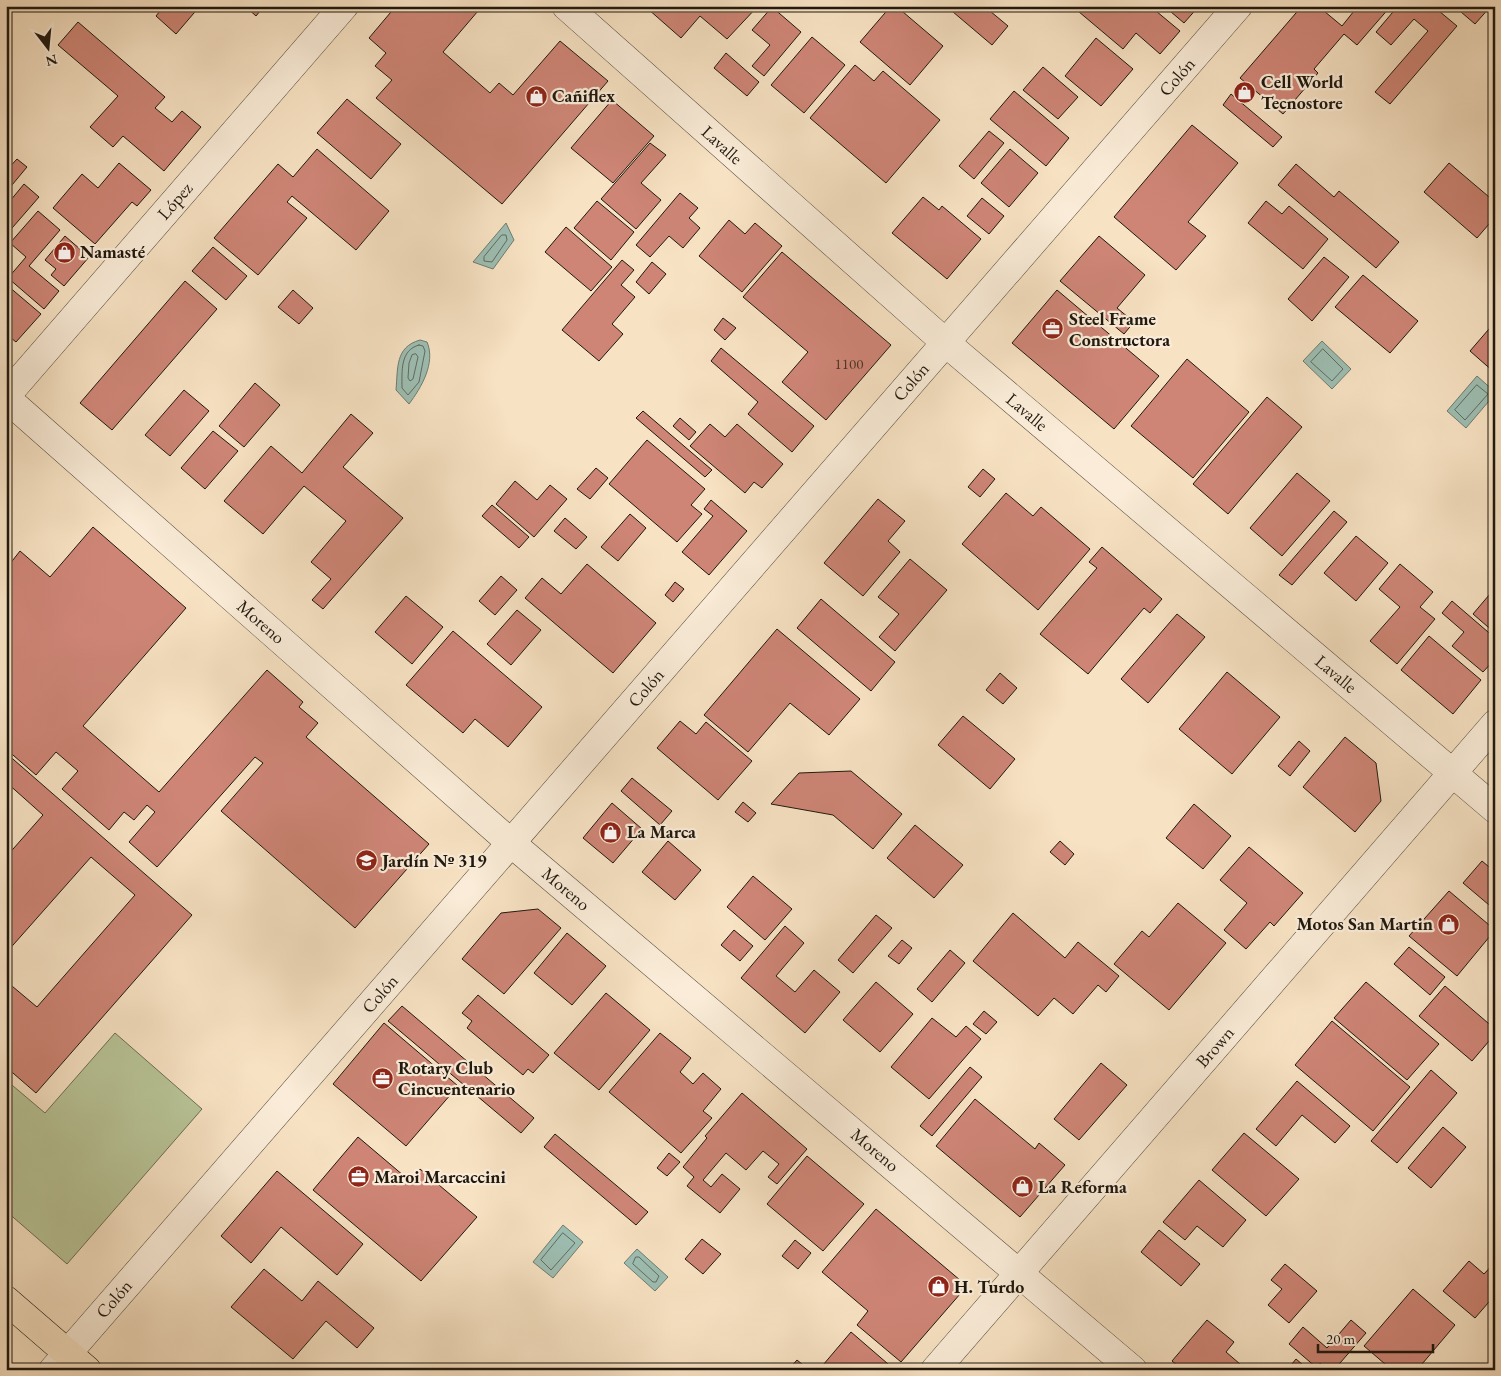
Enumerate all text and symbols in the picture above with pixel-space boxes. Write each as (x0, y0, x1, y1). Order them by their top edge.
north arrow (22, 22, 72, 72)
text: N (43, 50, 60, 71)
street label: Colón (1153, 52, 1200, 101)
place label: Cell World Tecnostore (1261, 70, 1343, 114)
shop icon: Cell World Tecnostore (1233, 80, 1257, 104)
shop icon: Cañiflex (524, 84, 548, 108)
place label: Cañiflex (552, 84, 615, 107)
street label: Lavalle (697, 120, 748, 169)
street label: López (152, 177, 197, 224)
shop icon: Namasté (52, 240, 76, 264)
place label: Namasté (80, 240, 146, 263)
place label: Steel Frame Constructora (1069, 307, 1170, 351)
office icon: Steel Frame Constructora (1041, 317, 1065, 341)
house number: 1100 (835, 354, 863, 373)
street label: Colón (887, 357, 934, 406)
street label: Lavalle (1002, 387, 1053, 436)
street label: Moreno (233, 595, 290, 649)
street label: Lavalle (1311, 649, 1362, 698)
street label: Colón (622, 663, 669, 712)
shop icon: La Marca (599, 820, 623, 844)
place label: La Marca (627, 820, 696, 843)
school or university icon: Jardín Nº 319 (354, 849, 378, 873)
place label: Jardín Nº 319 (380, 849, 487, 872)
street label: Moreno (537, 862, 595, 916)
place label: Motos San Martin (1296, 912, 1433, 935)
shop icon: Motos San Martin (1437, 912, 1461, 936)
street label: Colón (356, 969, 403, 1018)
street label: Brown (1191, 1021, 1239, 1072)
place label: Rotary Club Cincuentenario (398, 1056, 515, 1100)
office icon: Rotary Club Cincuentenario (370, 1066, 394, 1090)
street label: Moreno (846, 1123, 904, 1177)
office icon: Maroi Marcaccini (346, 1165, 370, 1189)
place label: Maroi Marcaccini (374, 1165, 506, 1188)
shop icon: La Reforma (1010, 1175, 1034, 1199)
place label: La Reforma (1038, 1175, 1127, 1198)
street label: Colón (90, 1274, 137, 1323)
shop icon: H. Turdo (926, 1275, 950, 1299)
place label: H. Turdo (954, 1275, 1024, 1298)
scale bar (1318, 1321, 1434, 1353)
text: 20 m (1326, 1329, 1355, 1348)

